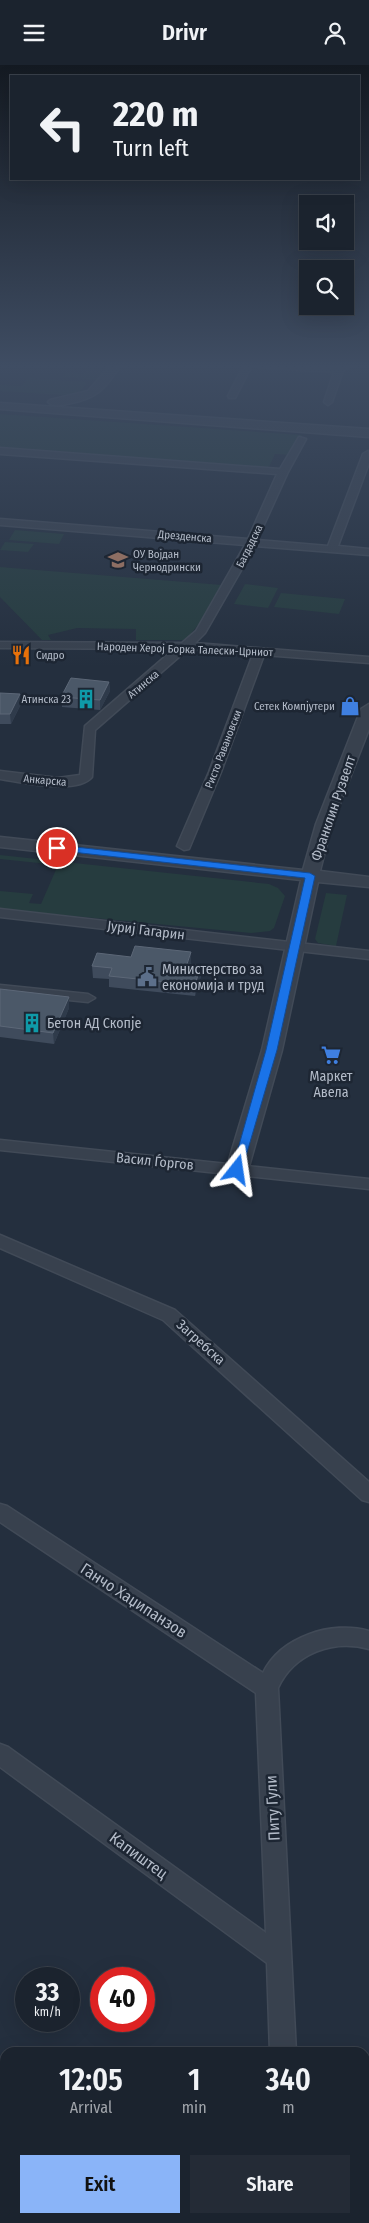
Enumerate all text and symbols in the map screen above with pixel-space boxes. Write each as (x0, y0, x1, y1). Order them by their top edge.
icon: menu (20, 19, 48, 47)
text: Drivr (162, 19, 207, 46)
icon: person (321, 19, 349, 47)
text: 220 m (113, 93, 199, 135)
icon: left (30, 95, 95, 160)
text: Turn left (113, 135, 189, 162)
map controls (299, 195, 354, 315)
button: sound (299, 195, 354, 250)
button: search (299, 260, 354, 315)
street label: Багдадска (233, 522, 265, 570)
street label: Дрезденска (157, 528, 212, 545)
place label: ОУ Војдан Чернодрински (133, 548, 201, 574)
school or university icon: ОУ Војдан Чернодрински (107, 549, 129, 571)
street label: Народен Херој Борка Талески-Црниот (97, 640, 274, 659)
restaurant icon: Сидро (10, 644, 32, 666)
place label: Сидро (36, 649, 65, 662)
street label: Атинска (125, 668, 162, 701)
building icon: Атинска 23 (75, 688, 97, 710)
place label: Атинска 23 (22, 693, 71, 706)
shop icon: Сетек Компјутери (339, 695, 361, 717)
place label: Сетек Компјутери (254, 700, 335, 713)
street label: Ристо Равановски (203, 708, 244, 790)
street label: Франклин Рузвелт (307, 753, 360, 863)
street label: Анкарска (23, 772, 67, 789)
pin (36, 827, 78, 869)
icon: arrive (43, 834, 71, 862)
street label: Јуриј Гагарин (106, 917, 186, 944)
place label: Министерство за економија и труд (162, 961, 264, 994)
public building icon: Министерство за економија и труд (136, 966, 158, 988)
building icon: Бетон АД Скопје (21, 1012, 43, 1034)
place label: Бетон АД Скопје (47, 1015, 141, 1032)
supermarket icon: Маркет Авела (320, 1044, 342, 1066)
place label: Маркет Авела (310, 1068, 353, 1101)
position arrow (210, 1143, 262, 1195)
street label: Васил Ѓоргов (115, 1148, 195, 1174)
street label: Загребска (173, 1316, 229, 1369)
street label: Ганчо Хаџипанзов (77, 1559, 191, 1642)
street label: Питу Гули (261, 1775, 284, 1841)
street label: Капиштец (106, 1828, 172, 1883)
speed limit sign: 40 (90, 1967, 155, 2032)
text: 33 (36, 1978, 59, 2008)
text: km/h (34, 2005, 61, 2019)
text: 12:05 (59, 2062, 123, 2098)
text: 1 (188, 2062, 200, 2098)
text: 340 (266, 2062, 311, 2098)
text: Arrival (70, 2098, 112, 2117)
text: min (182, 2098, 207, 2117)
text: m (282, 2098, 294, 2117)
button: Exit (20, 2155, 180, 2213)
button: Share (190, 2155, 350, 2213)

